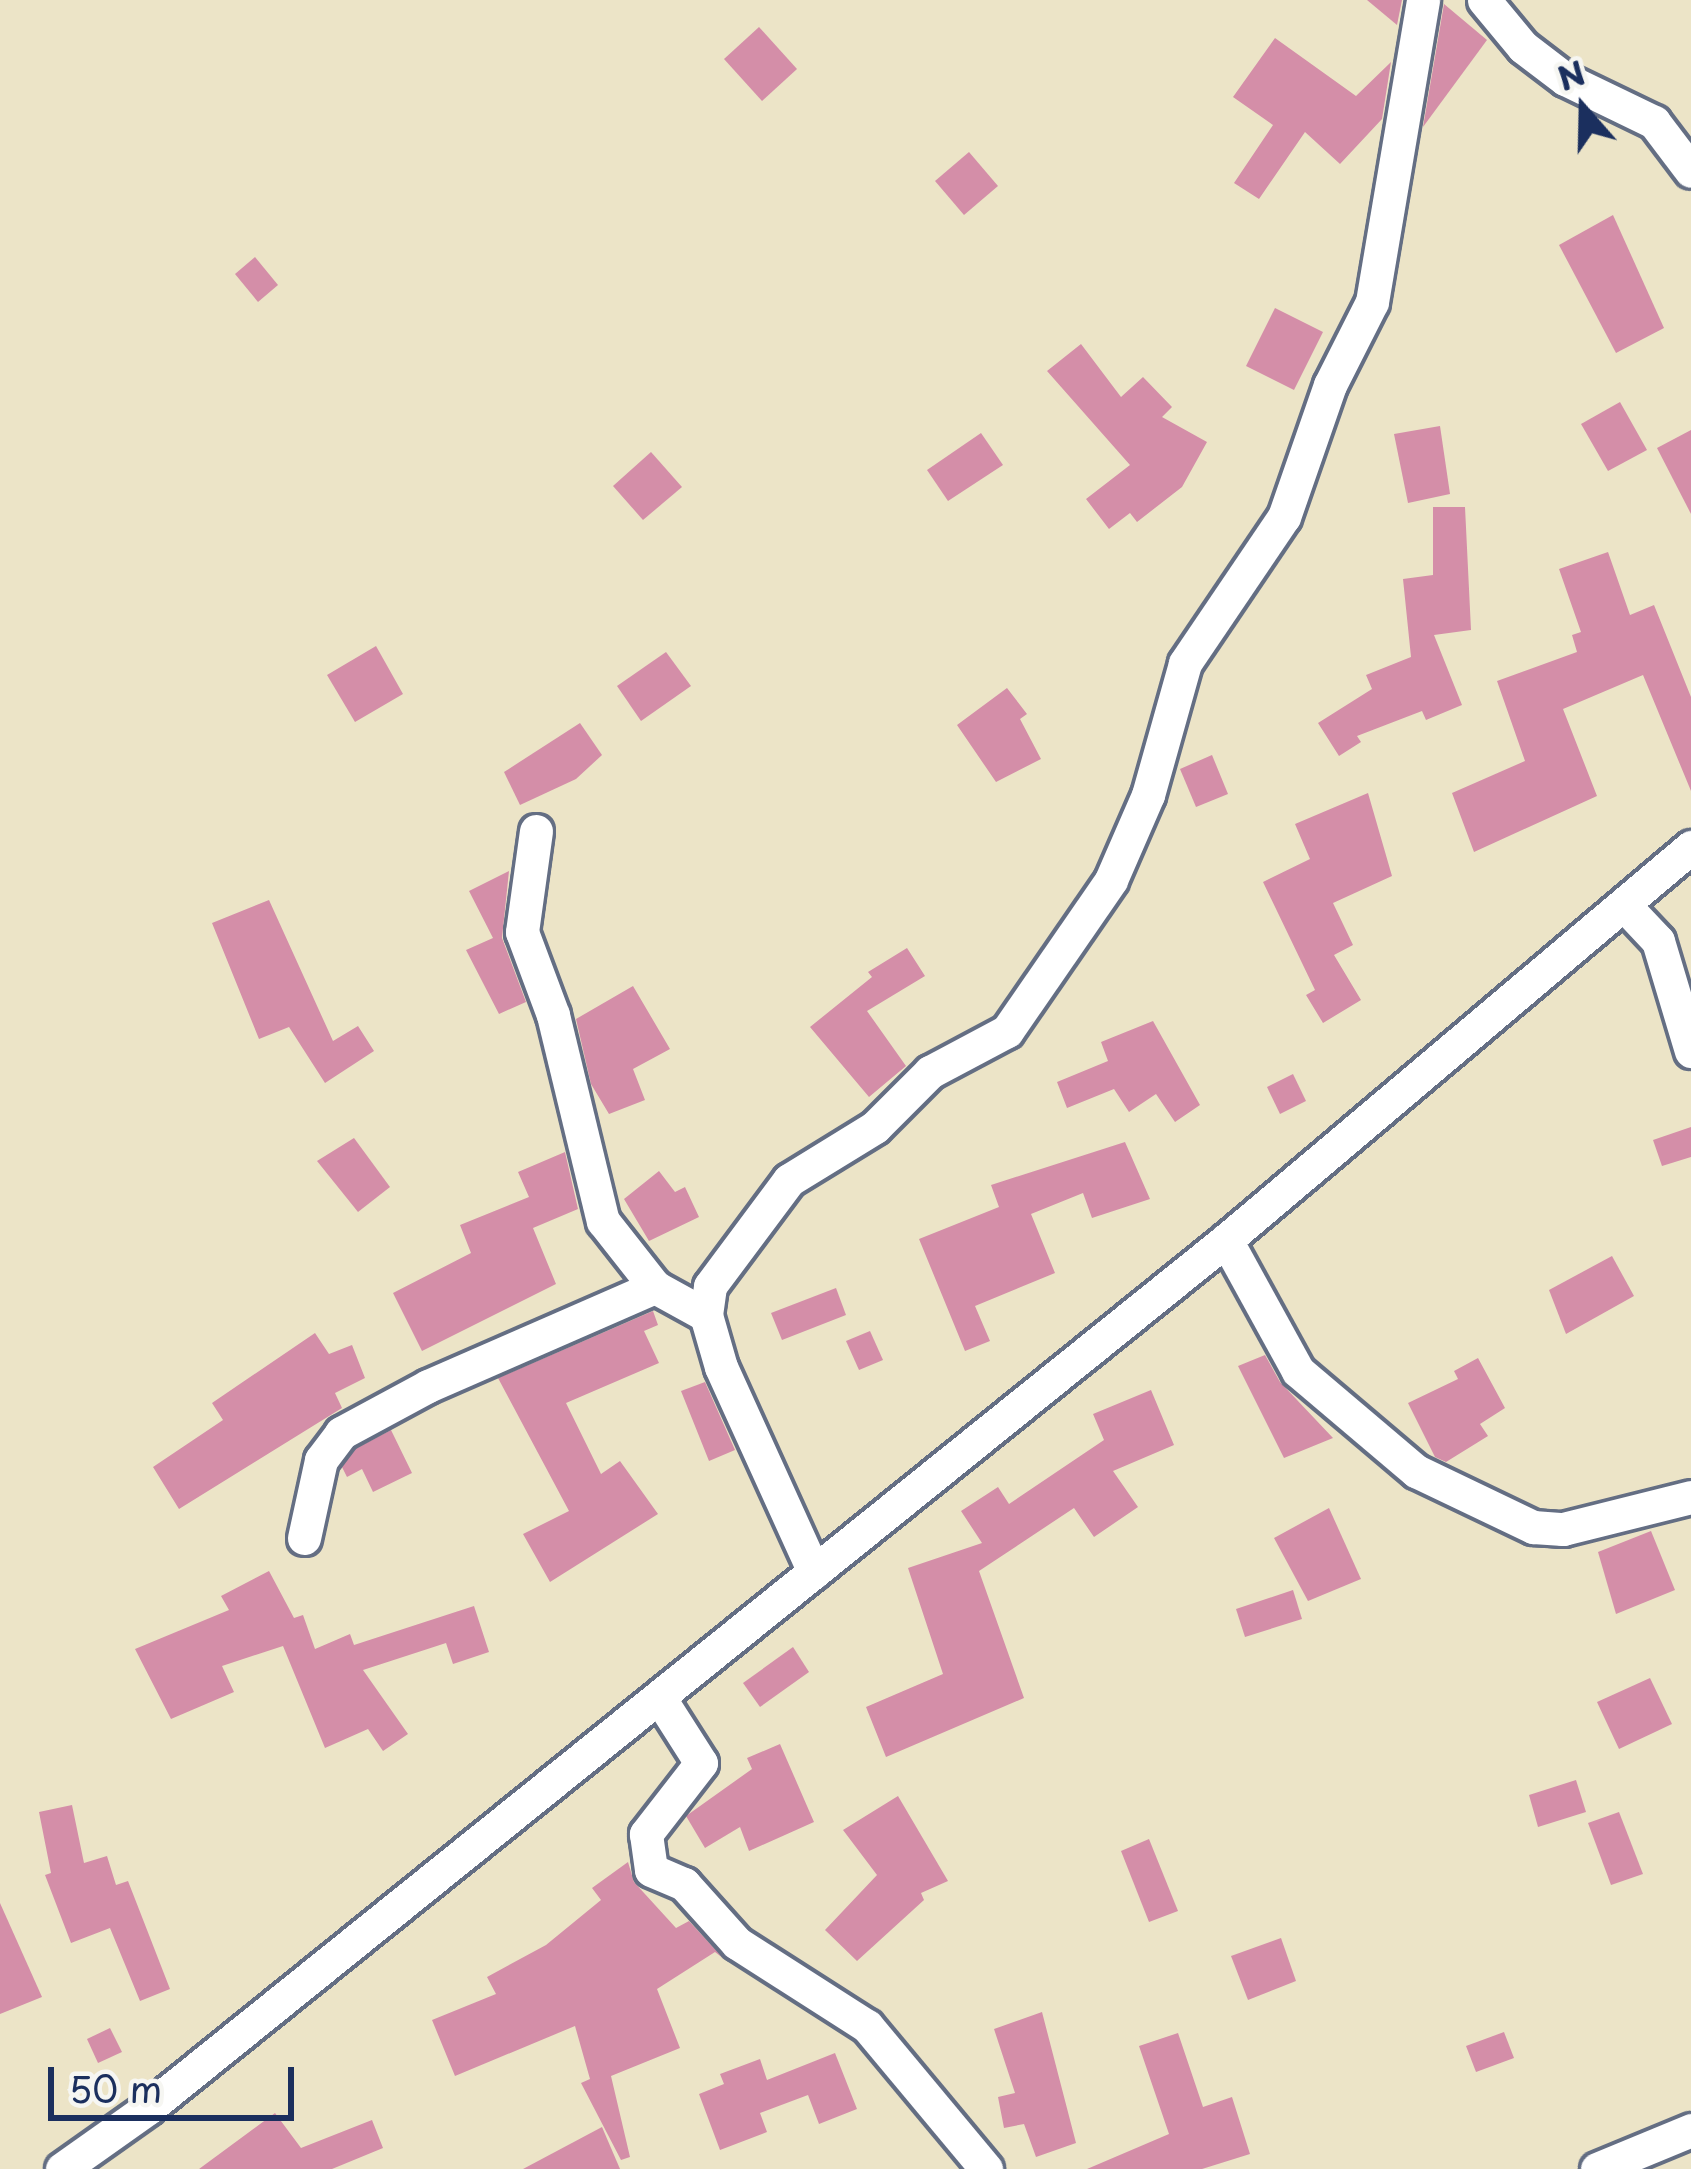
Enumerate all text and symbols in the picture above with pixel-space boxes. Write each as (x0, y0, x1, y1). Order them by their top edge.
text: N (1550, 46, 1592, 102)
north arrow (1523, 48, 1643, 168)
scale bar (54, 2043, 300, 2117)
text: 50 m (69, 2061, 162, 2115)

